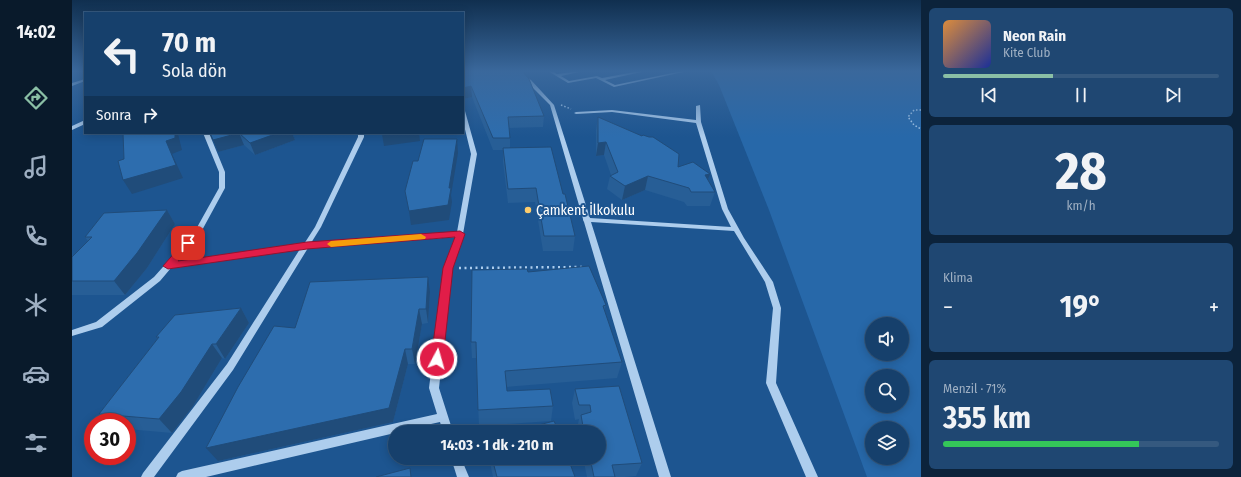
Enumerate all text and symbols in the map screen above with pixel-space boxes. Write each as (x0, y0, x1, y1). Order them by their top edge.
text: 14:02 (17, 21, 56, 43)
text: 70 m (162, 26, 216, 59)
text: Neon Rain (1003, 27, 1066, 45)
icon: left (96, 28, 148, 80)
text: Kite Club (1003, 45, 1050, 60)
text: Sola dön (162, 60, 227, 82)
icon: directions (22, 84, 50, 112)
icon: previous (978, 84, 1000, 106)
icon: pause (1070, 84, 1092, 106)
icon: next (1162, 84, 1184, 106)
icon: right (139, 104, 161, 126)
text: Sonra (96, 106, 131, 124)
text: 28 (1055, 140, 1107, 203)
icon: music (22, 153, 50, 181)
text: km/h (1067, 198, 1096, 213)
place label: Çamkent İlkokulu (536, 202, 635, 219)
marker: Çamkent İlkokulu (523, 205, 533, 215)
icon: phone (22, 222, 50, 250)
pin (171, 226, 205, 260)
icon: arrive (177, 232, 199, 254)
text: Klima (943, 270, 973, 285)
text: 19° (1060, 289, 1102, 325)
icon: climate (22, 291, 50, 319)
text: − (943, 294, 953, 321)
text: + (1209, 294, 1219, 321)
map controls (865, 317, 909, 465)
button: sound (865, 317, 909, 361)
position arrow (416, 338, 458, 380)
icon: car (22, 360, 50, 388)
button: search (865, 369, 909, 413)
text: Menzil · 71% (943, 381, 1006, 396)
text: 355 km (943, 400, 1031, 436)
speed limit sign: 30 (84, 413, 136, 465)
button: layers (865, 421, 909, 465)
icon: filters (22, 429, 50, 457)
text: 14:03 · 1 dk · 210 m (440, 436, 554, 454)

